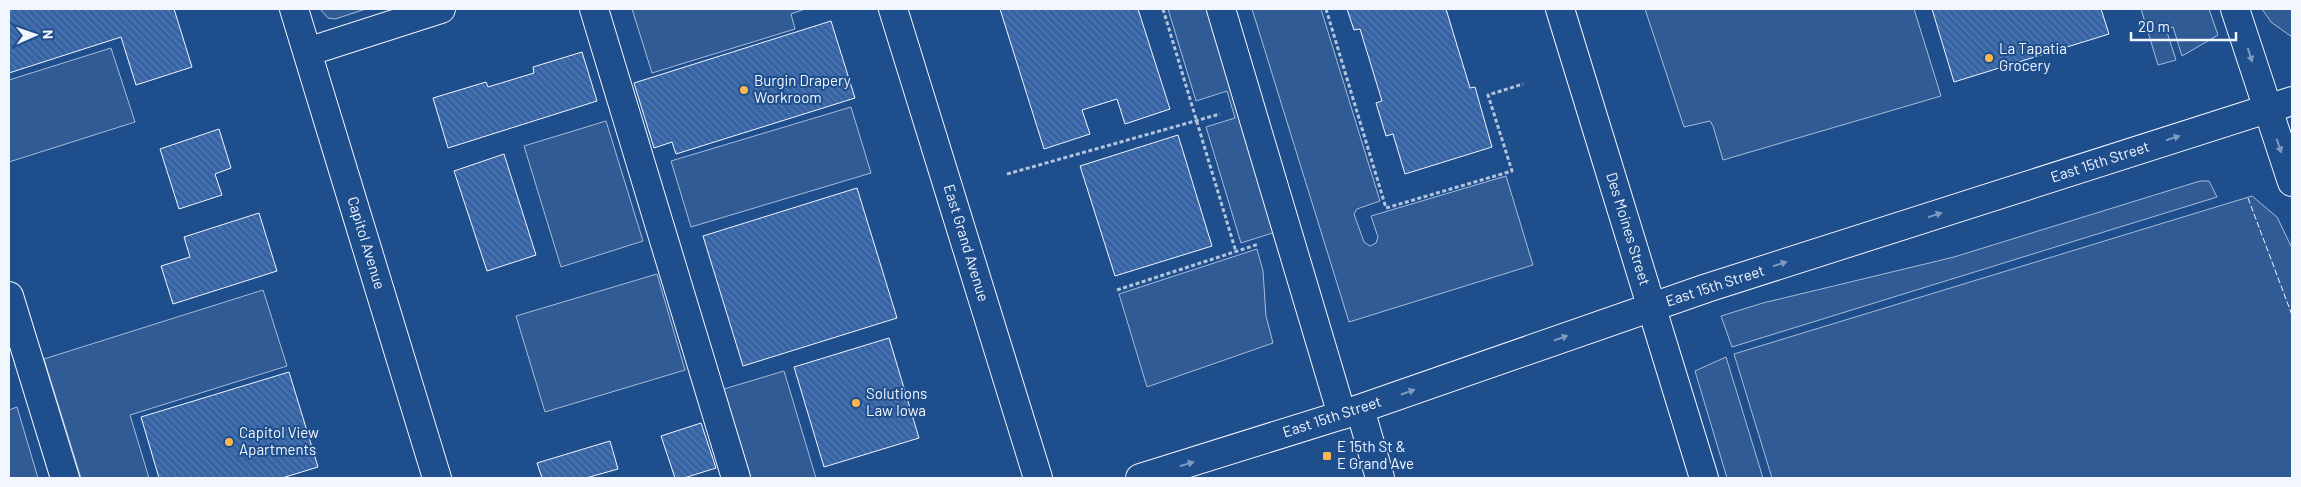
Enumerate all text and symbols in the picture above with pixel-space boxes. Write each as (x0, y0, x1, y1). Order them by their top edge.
north arrow (10, 10, 60, 60)
scale bar (2131, 10, 2236, 42)
text: 20 m (2138, 17, 2170, 35)
text: N (40, 30, 57, 39)
place label: La Tapatia Grocery (1999, 39, 2067, 74)
one-way arrow (2246, 48, 2254, 63)
marker: La Tapatia Grocery (1983, 52, 1995, 64)
place label: Burgin Drapery Workroom (754, 71, 851, 106)
marker: Burgin Drapery Workroom (738, 84, 750, 96)
one-way arrow (2166, 134, 2181, 142)
street label: East 15th Street (2048, 137, 2151, 186)
one-way arrow (2276, 139, 2284, 154)
street label: Des Moines Street (1603, 170, 1655, 287)
street label: East Grand Avenue (941, 182, 993, 303)
street label: Capitol Avenue (344, 194, 390, 291)
one-way arrow (1928, 210, 1943, 218)
one-way arrow (1773, 260, 1788, 268)
street label: East 15th Street (1663, 261, 1766, 310)
one-way arrow (1554, 334, 1569, 342)
place label: Solutions Law Iowa (866, 384, 927, 419)
one-way arrow (1401, 388, 1416, 396)
street label: East 15th Street (1280, 392, 1383, 441)
marker: Solutions Law Iowa (850, 397, 862, 409)
place label: Capitol View Apartments (239, 423, 319, 458)
marker: Capitol View Apartments (223, 436, 235, 448)
place label: E 15th St & E Grand Ave (1337, 437, 1414, 472)
marker: E 15th St & E Grand Ave (1321, 450, 1333, 462)
one-way arrow (1179, 459, 1194, 467)

